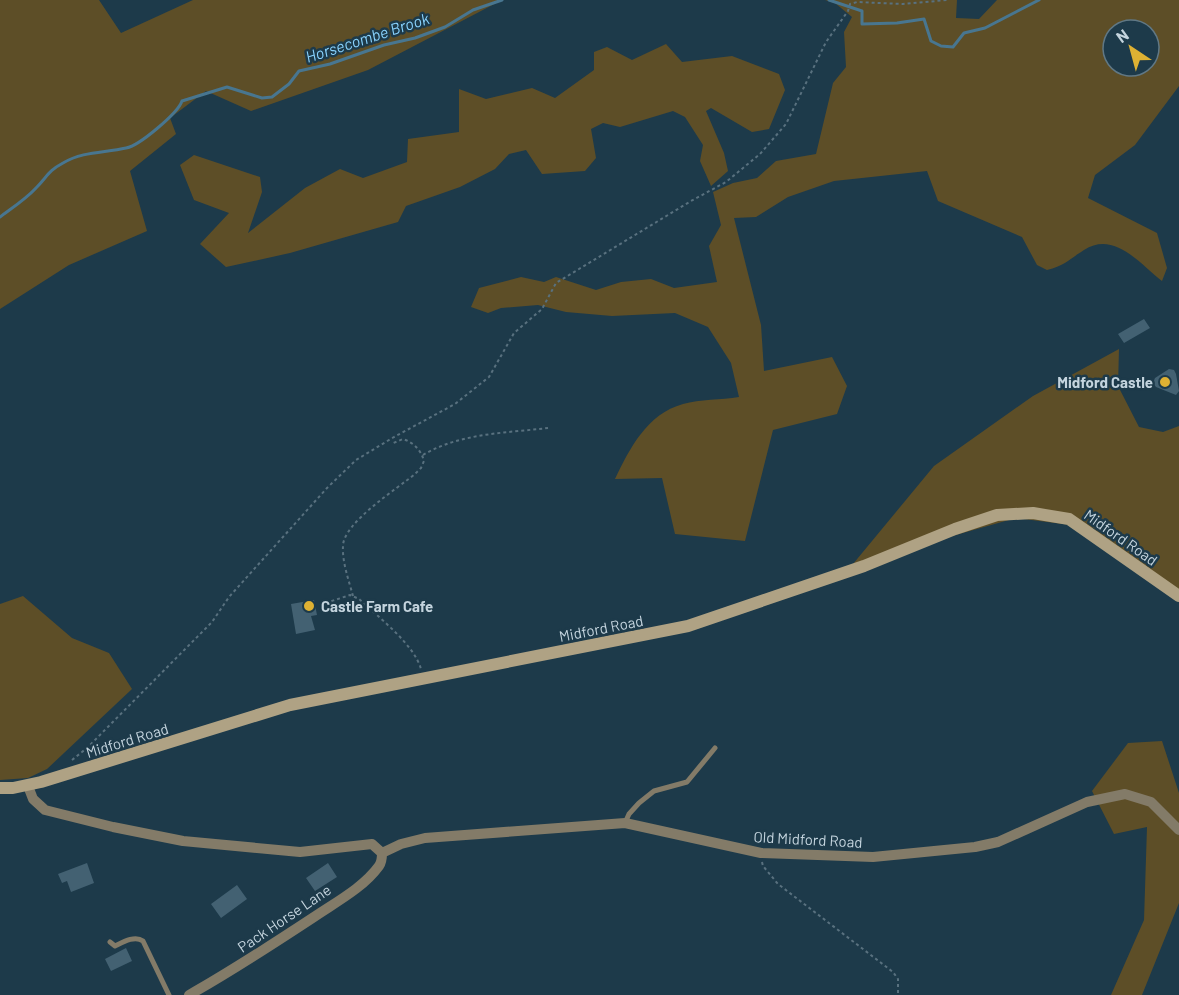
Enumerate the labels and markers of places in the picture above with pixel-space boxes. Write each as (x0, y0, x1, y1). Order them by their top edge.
place label: Midford Castle (1057, 373, 1153, 391)
marker: Midford Castle (1158, 375, 1172, 389)
place label: Castle Farm Cafe (321, 597, 433, 615)
marker: Castle Farm Cafe (302, 599, 316, 613)

